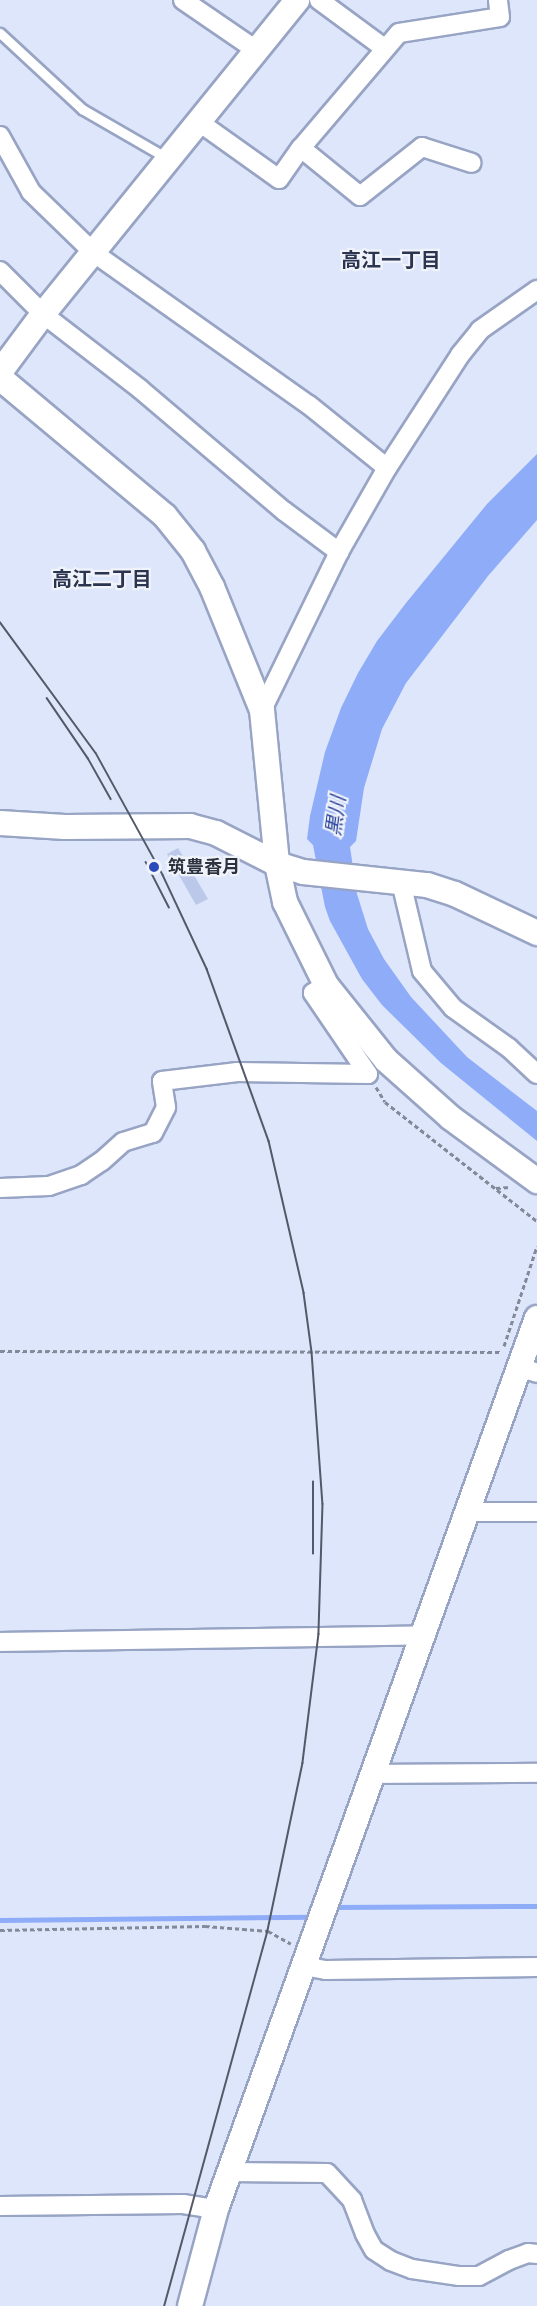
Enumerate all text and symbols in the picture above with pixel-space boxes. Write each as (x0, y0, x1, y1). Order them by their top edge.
district label: 高江一丁目 (341, 249, 441, 273)
district label: 高江二丁目 (52, 568, 152, 592)
water label: 黒川 (322, 795, 352, 837)
place label: 筑豊香月 (168, 856, 240, 878)
marker: 筑豊香月 (145, 858, 163, 876)

